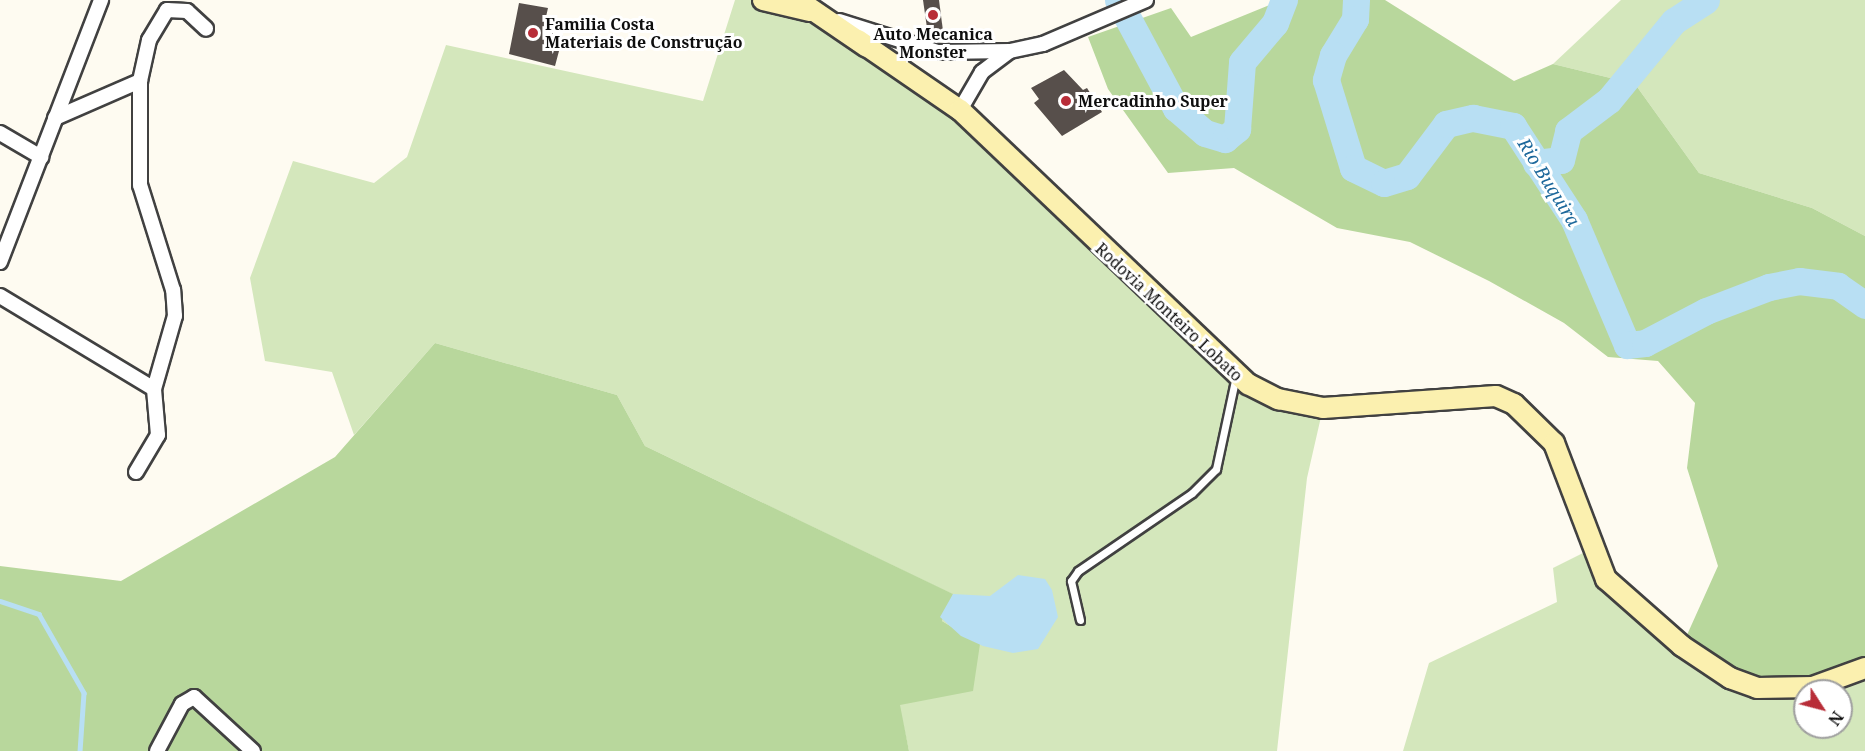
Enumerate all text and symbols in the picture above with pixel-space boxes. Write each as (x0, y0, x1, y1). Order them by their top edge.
marker: Auto Mecanica Monster (926, 8, 940, 22)
place label: Familia Costa Materiais de Construção (545, 14, 743, 52)
place label: Auto Mecanica Monster (873, 24, 993, 62)
marker: Familia Costa Materiais de Construção (526, 26, 540, 40)
place label: Mercadinho Super (1078, 91, 1228, 111)
marker: Mercadinho Super (1059, 94, 1073, 108)
water label: Rio Buquira (1513, 134, 1585, 230)
street label: Rodovia Monteiro Lobato (1091, 239, 1247, 385)
north arrow (1793, 679, 1853, 739)
text: N (1823, 707, 1849, 730)

